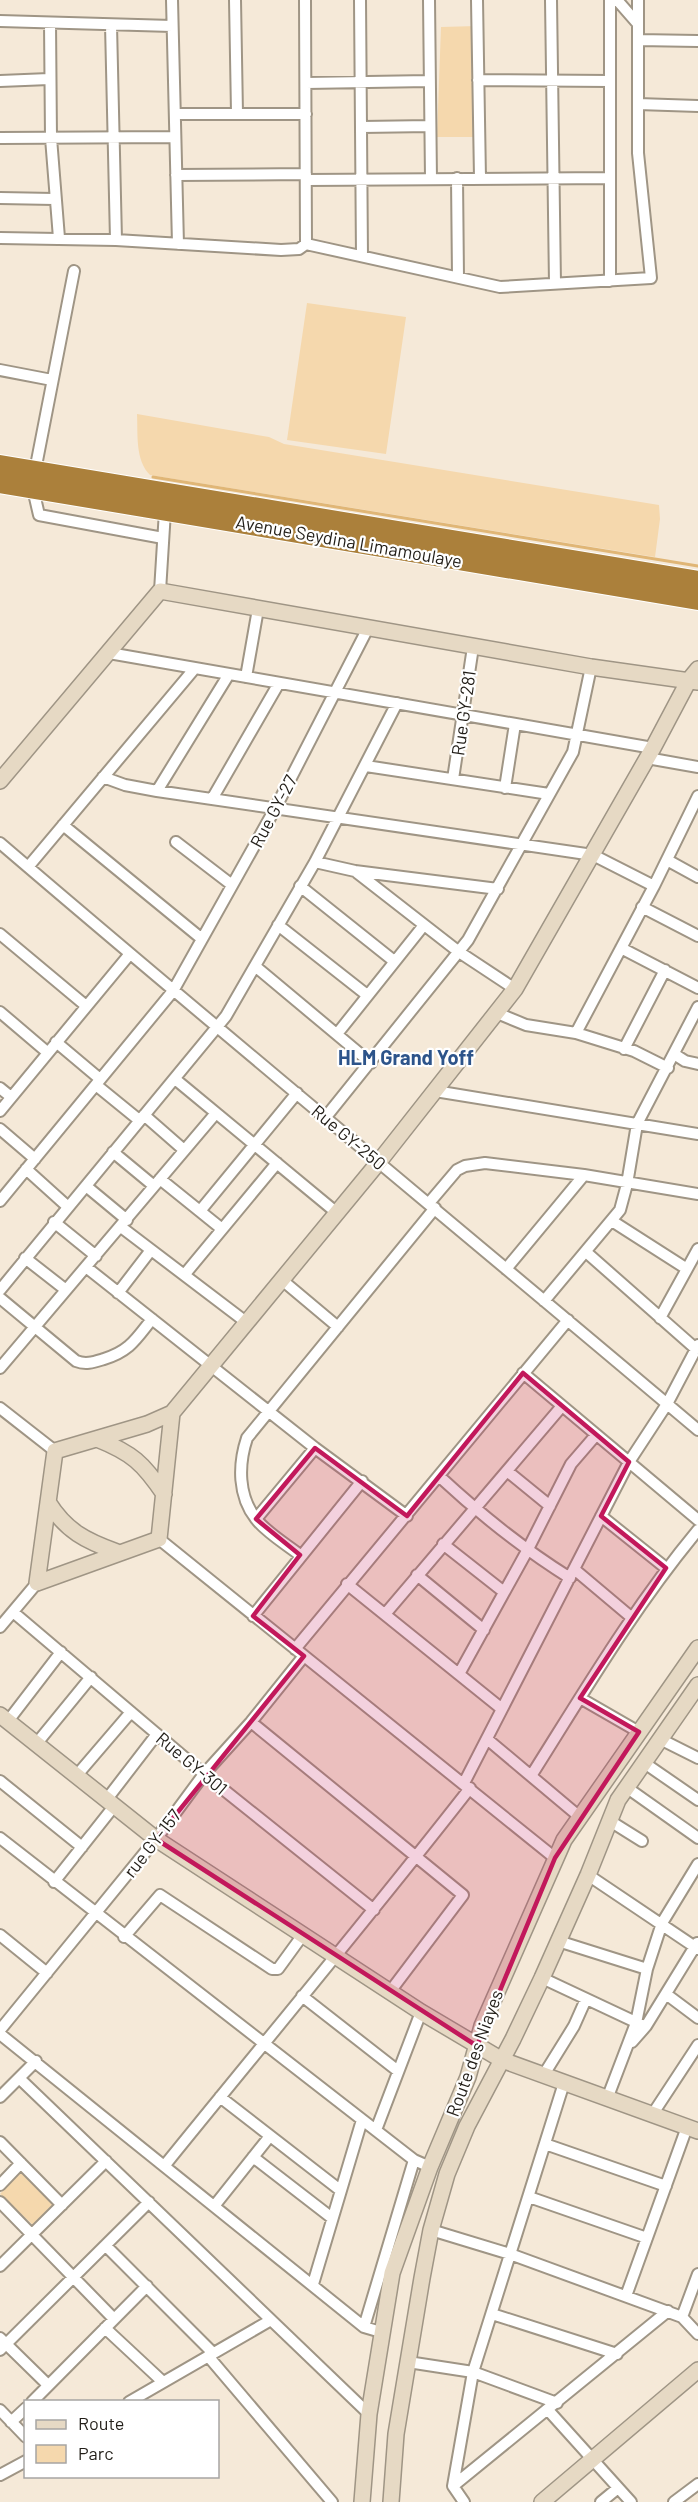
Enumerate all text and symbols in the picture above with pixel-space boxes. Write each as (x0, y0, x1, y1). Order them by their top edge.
street label: Avenue Seydina Limamoulaye (234, 510, 464, 572)
street label: Rue GY-281 (446, 669, 480, 757)
street label: Rue GY-27 (245, 771, 301, 851)
district label: HLM Grand Yoff (338, 1045, 474, 1069)
street label: Rue GY-250 (307, 1100, 391, 1174)
street label: Rue GY-301 (152, 1727, 232, 1799)
street label: rue GY-157 (119, 1804, 186, 1881)
street label: Route des Niayes (441, 1987, 507, 2119)
legend (24, 2400, 219, 2478)
text: Route (78, 2412, 124, 2434)
text: Parc (78, 2442, 114, 2464)

